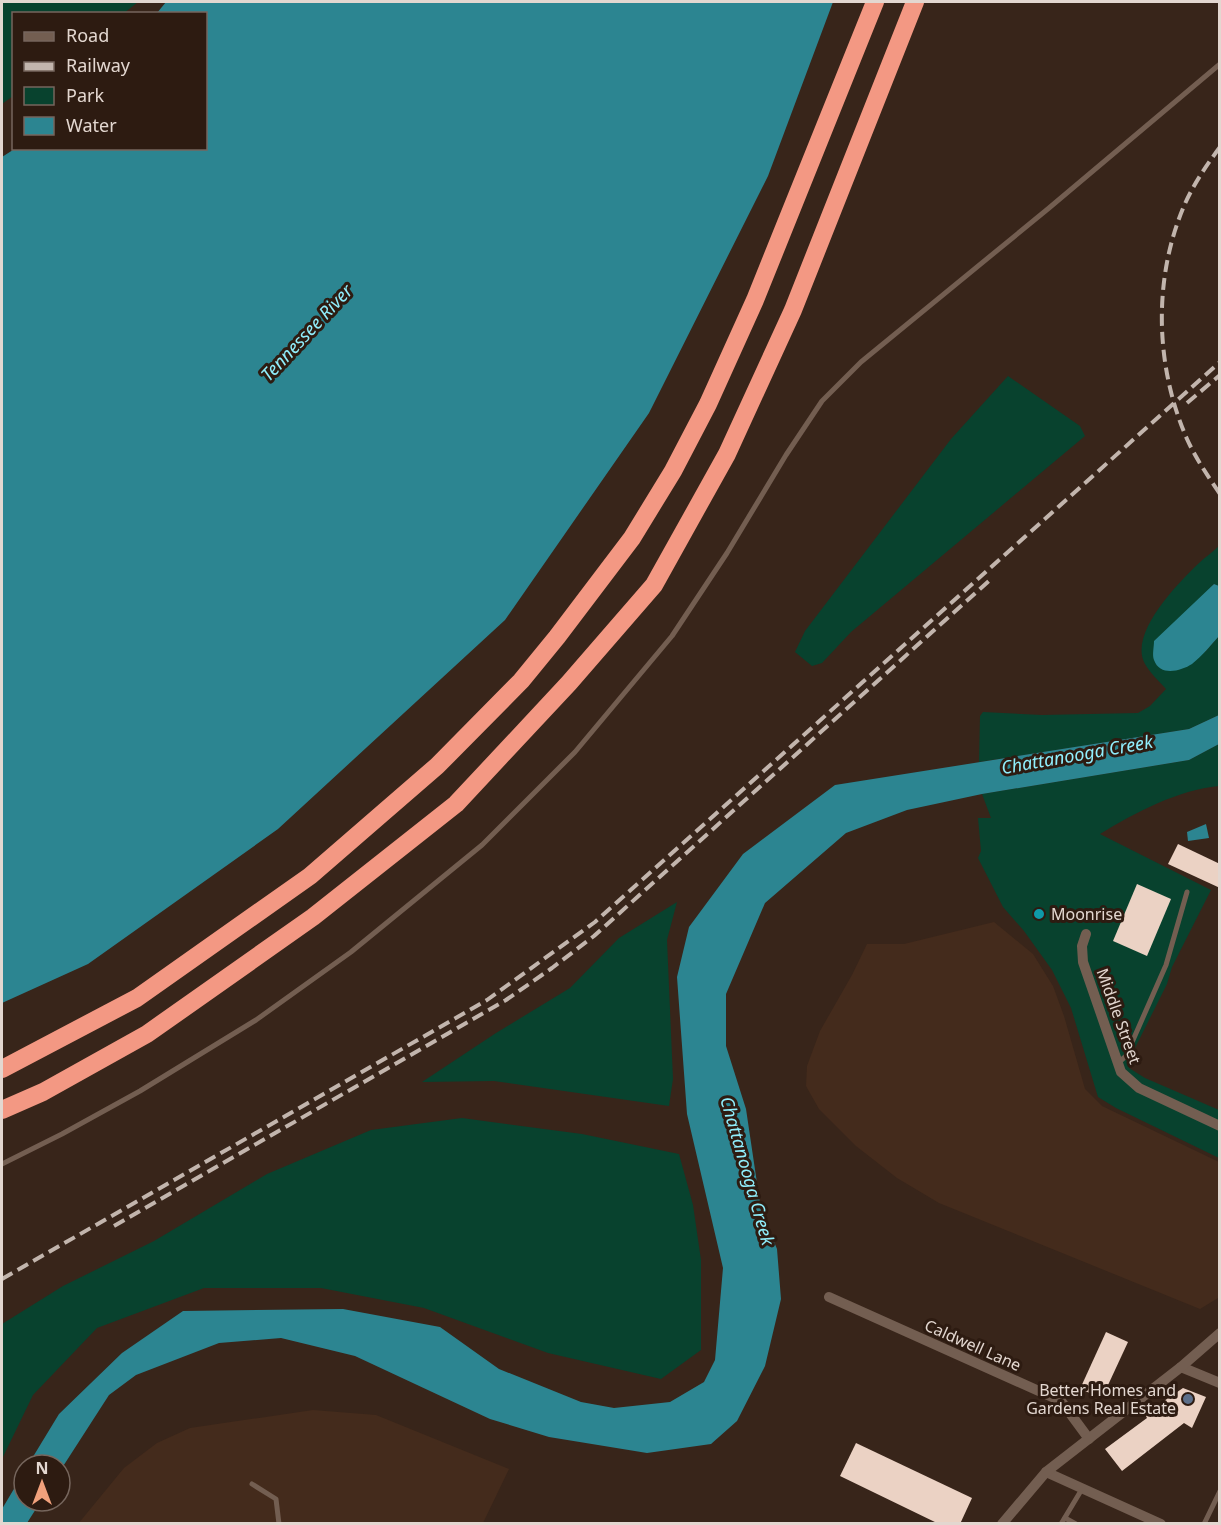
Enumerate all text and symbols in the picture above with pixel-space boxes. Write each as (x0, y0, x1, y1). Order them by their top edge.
legend (12, 12, 207, 150)
text: Road (66, 23, 109, 47)
text: Railway (66, 53, 131, 77)
text: Park (66, 83, 104, 107)
text: Water (66, 113, 117, 137)
water label: Tennessee River (255, 278, 358, 386)
water label: Chattanooga Creek (999, 729, 1156, 779)
place label: Moonrise (1051, 903, 1122, 925)
marker: Moonrise (1032, 907, 1046, 921)
street label: Middle Street (1092, 965, 1147, 1067)
water label: Chattanooga Creek (715, 1094, 781, 1249)
street label: Caldwell Lane (921, 1314, 1025, 1376)
place label: Better Homes and Gardens Real Estate (1026, 1379, 1176, 1419)
marker: Better Homes and Gardens Real Estate (1181, 1392, 1195, 1406)
north arrow (12, 1453, 72, 1513)
text: N (35, 1457, 49, 1479)

